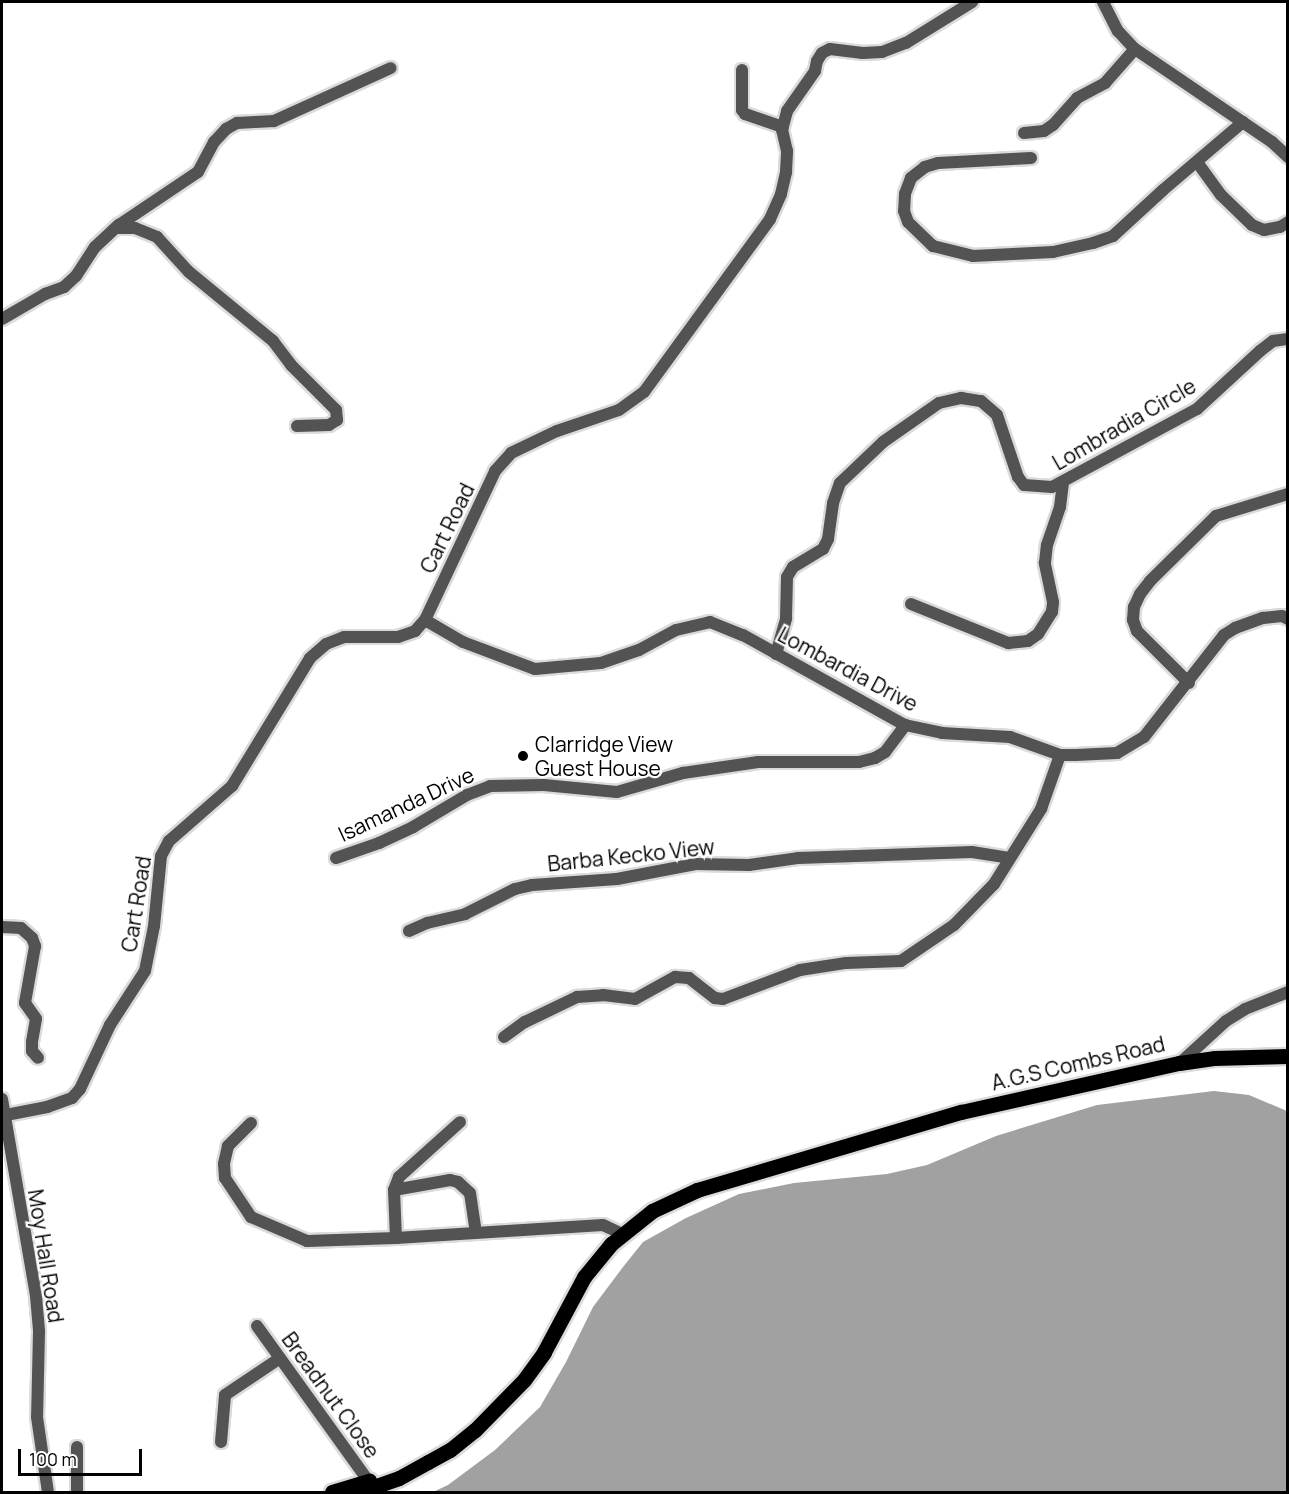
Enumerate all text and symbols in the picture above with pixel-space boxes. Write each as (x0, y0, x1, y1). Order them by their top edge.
street label: Lombradia Circle (1048, 373, 1200, 475)
street label: Cart Road (414, 479, 480, 577)
street label: Lombardia Drive (774, 622, 922, 716)
place label: Clarridge View Guest House (535, 731, 673, 781)
marker: Clarridge View Guest House (516, 749, 530, 763)
street label: Isamanda Drive (334, 762, 478, 846)
street label: Barba Kecko View (546, 834, 716, 876)
street label: Cart Road (116, 854, 156, 954)
street label: A.G.S Combs Road (989, 1031, 1167, 1095)
street label: Moy Hall Road (23, 1187, 69, 1325)
street label: Breadnut Close (277, 1327, 385, 1463)
scale bar (21, 1437, 146, 1475)
text: 100 m (29, 1447, 77, 1471)

